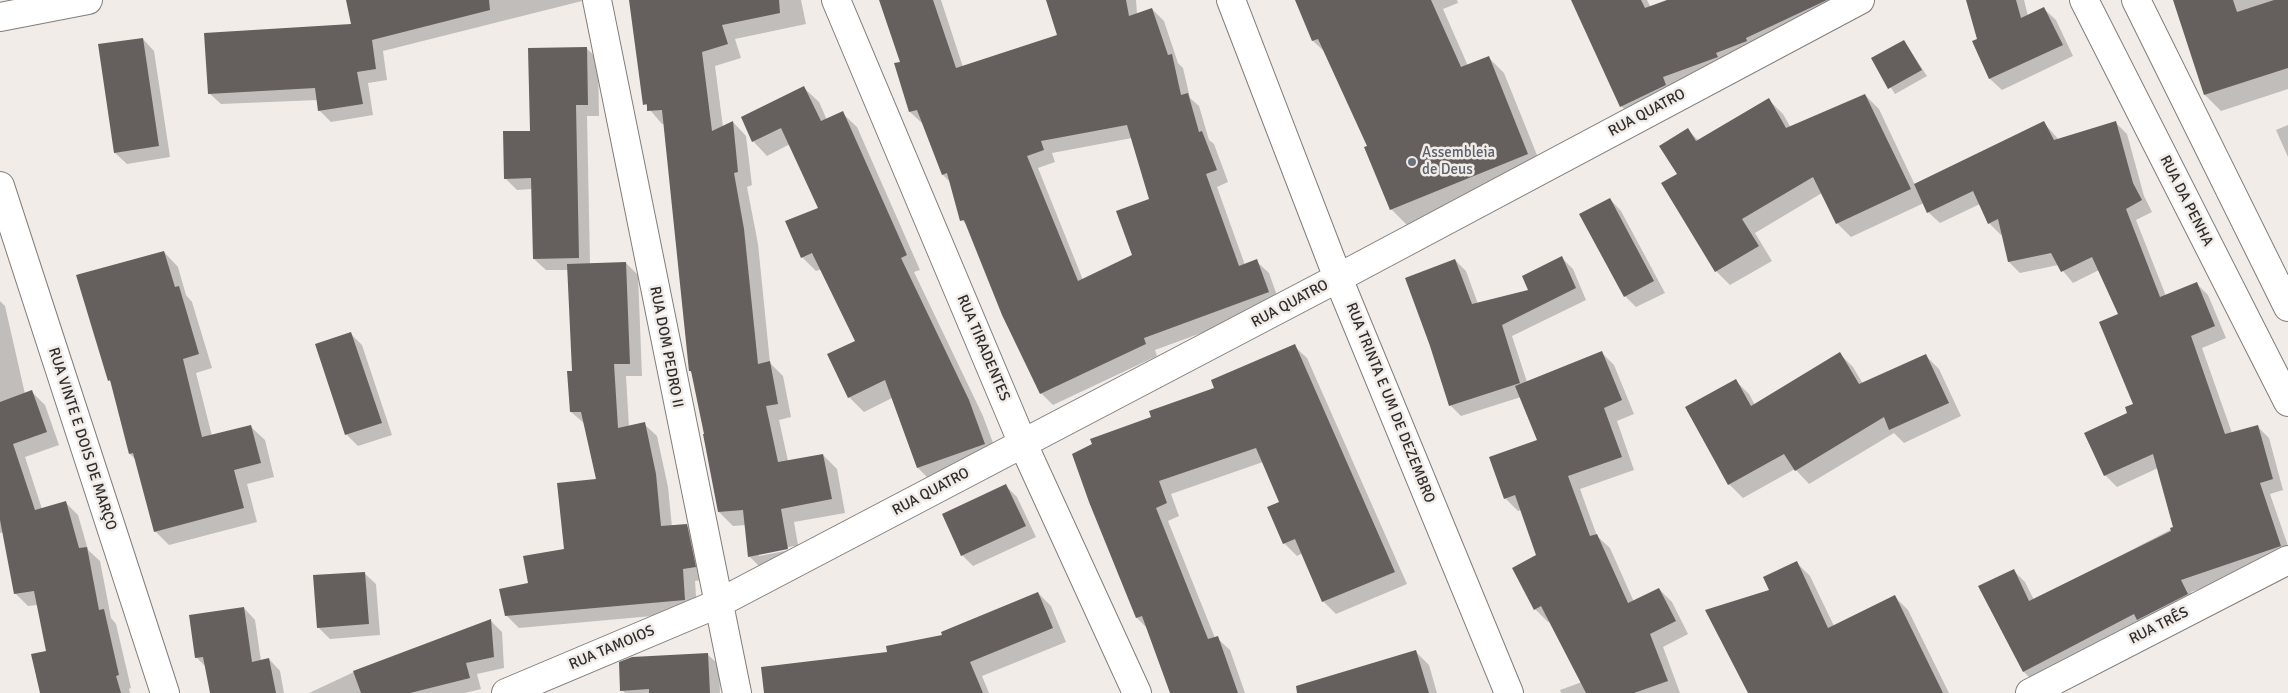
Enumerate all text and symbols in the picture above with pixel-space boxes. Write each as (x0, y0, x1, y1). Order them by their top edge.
street label: RUA QUATRO (1605, 85, 1689, 141)
place label: Assembleia de Deus (1422, 144, 1495, 179)
street label: RUA DA PENHA (2155, 153, 2217, 249)
marker: Assembleia de Deus (1406, 156, 1418, 168)
street label: RUA QUATRO (1248, 276, 1332, 332)
street label: RUA DOM PEDRO II (645, 285, 687, 409)
street label: RUA TIRADENTES (953, 292, 1013, 404)
street label: RUA TRINTA E UM DE DEZEMBRO (1341, 300, 1439, 506)
street label: RUA VINTE E DOIS DE MARÇO (44, 345, 120, 533)
street label: RUA QUATRO (889, 464, 973, 520)
street label: RUA TRÊS (2126, 603, 2192, 649)
street label: RUA TAMOIOS (566, 622, 658, 674)

